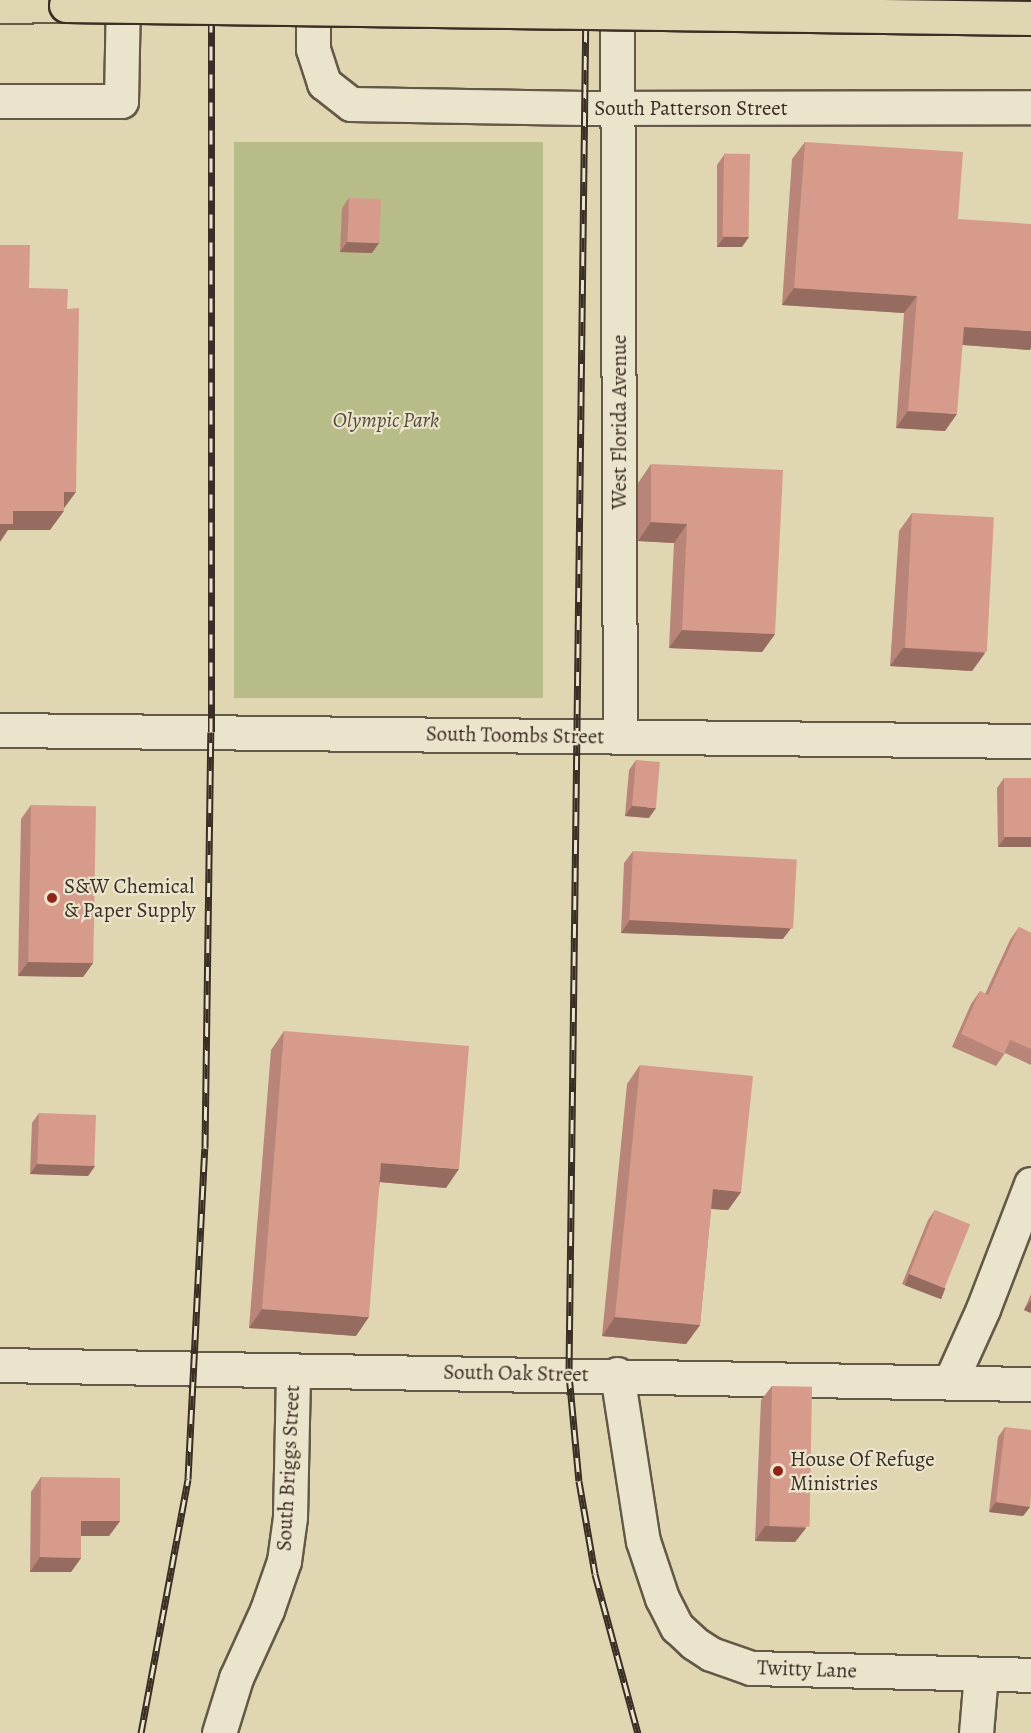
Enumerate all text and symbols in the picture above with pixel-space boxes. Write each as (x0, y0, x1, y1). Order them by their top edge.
street label: South Patterson Street (594, 95, 788, 121)
street label: West Florida Avenue (606, 335, 632, 509)
park label: Olympic Park (333, 407, 439, 433)
street label: South Toombs Street (426, 721, 604, 749)
place label: S&W Chemical & Paper Supply (64, 873, 196, 923)
marker: S&W Chemical & Paper Supply (45, 891, 59, 905)
street label: South Oak Street (443, 1359, 589, 1387)
street label: South Briggs Street (271, 1384, 305, 1552)
place label: House Of Refuge Ministries (790, 1446, 935, 1496)
marker: House Of Refuge Ministries (771, 1464, 785, 1478)
street label: Twitty Lane (757, 1655, 857, 1683)

